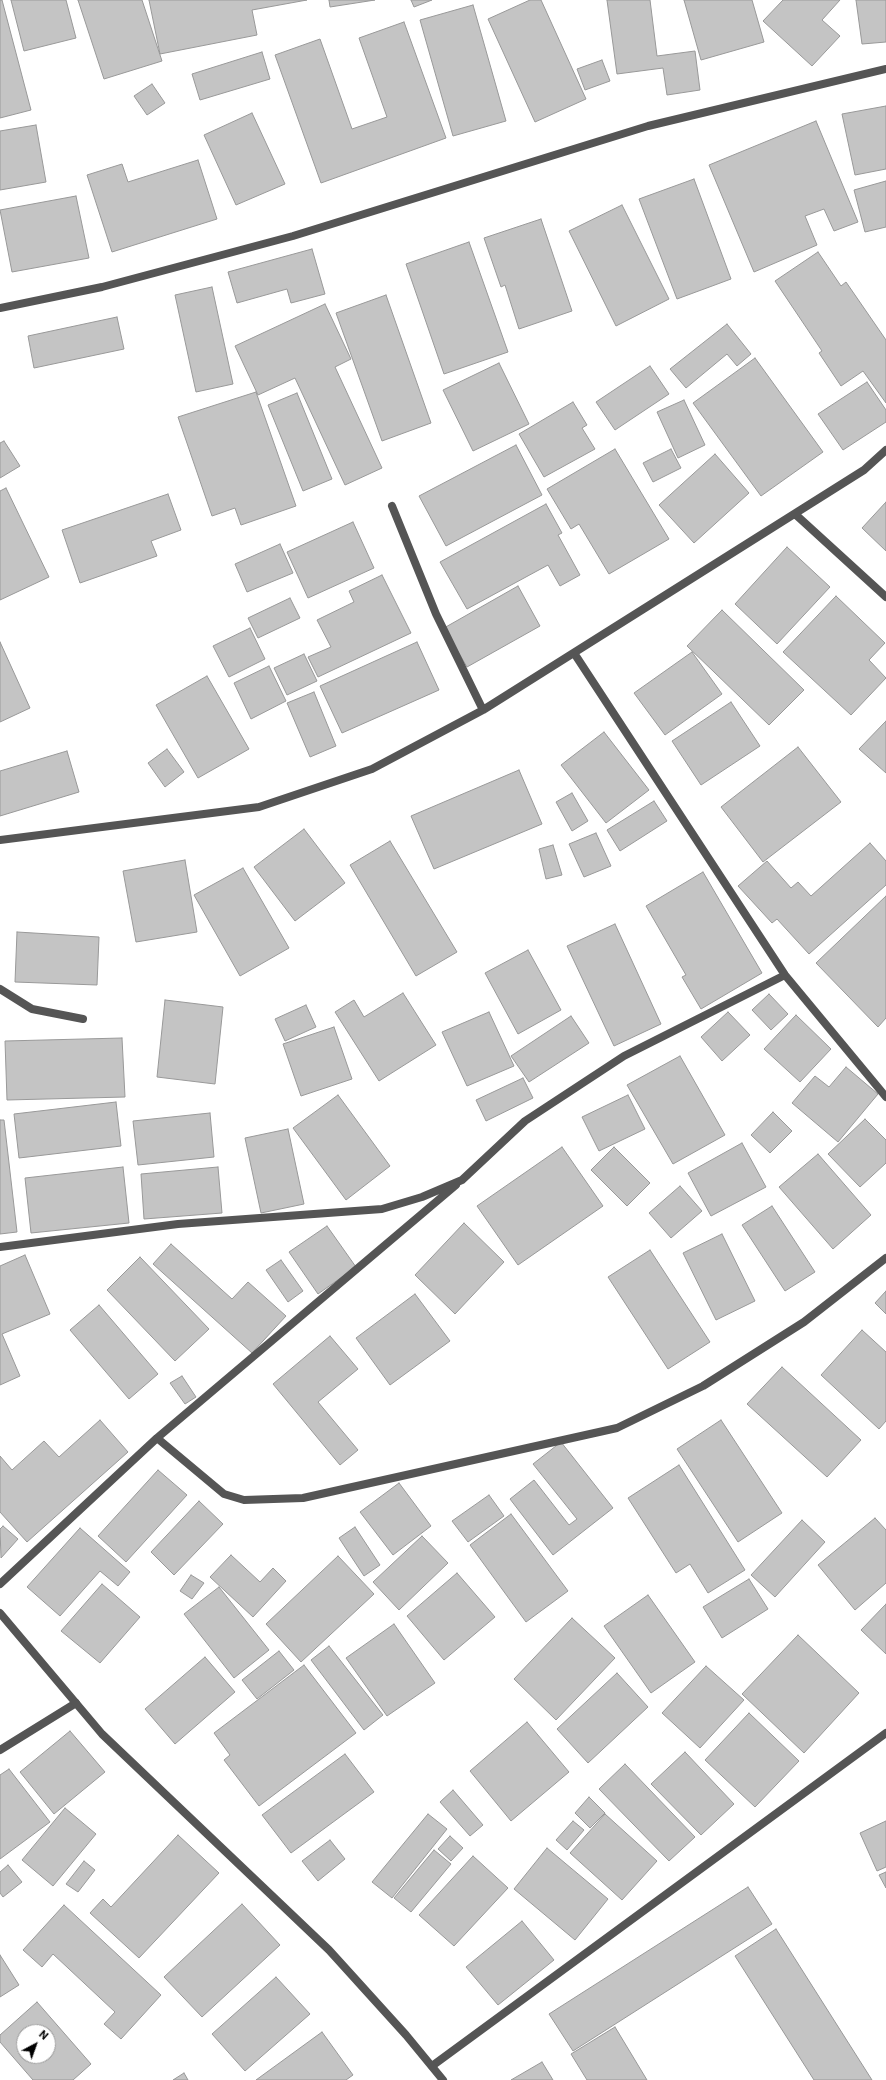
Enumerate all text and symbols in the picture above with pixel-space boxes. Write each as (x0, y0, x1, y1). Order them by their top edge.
north arrow (16, 2024, 56, 2064)
text: N (36, 2028, 51, 2043)

